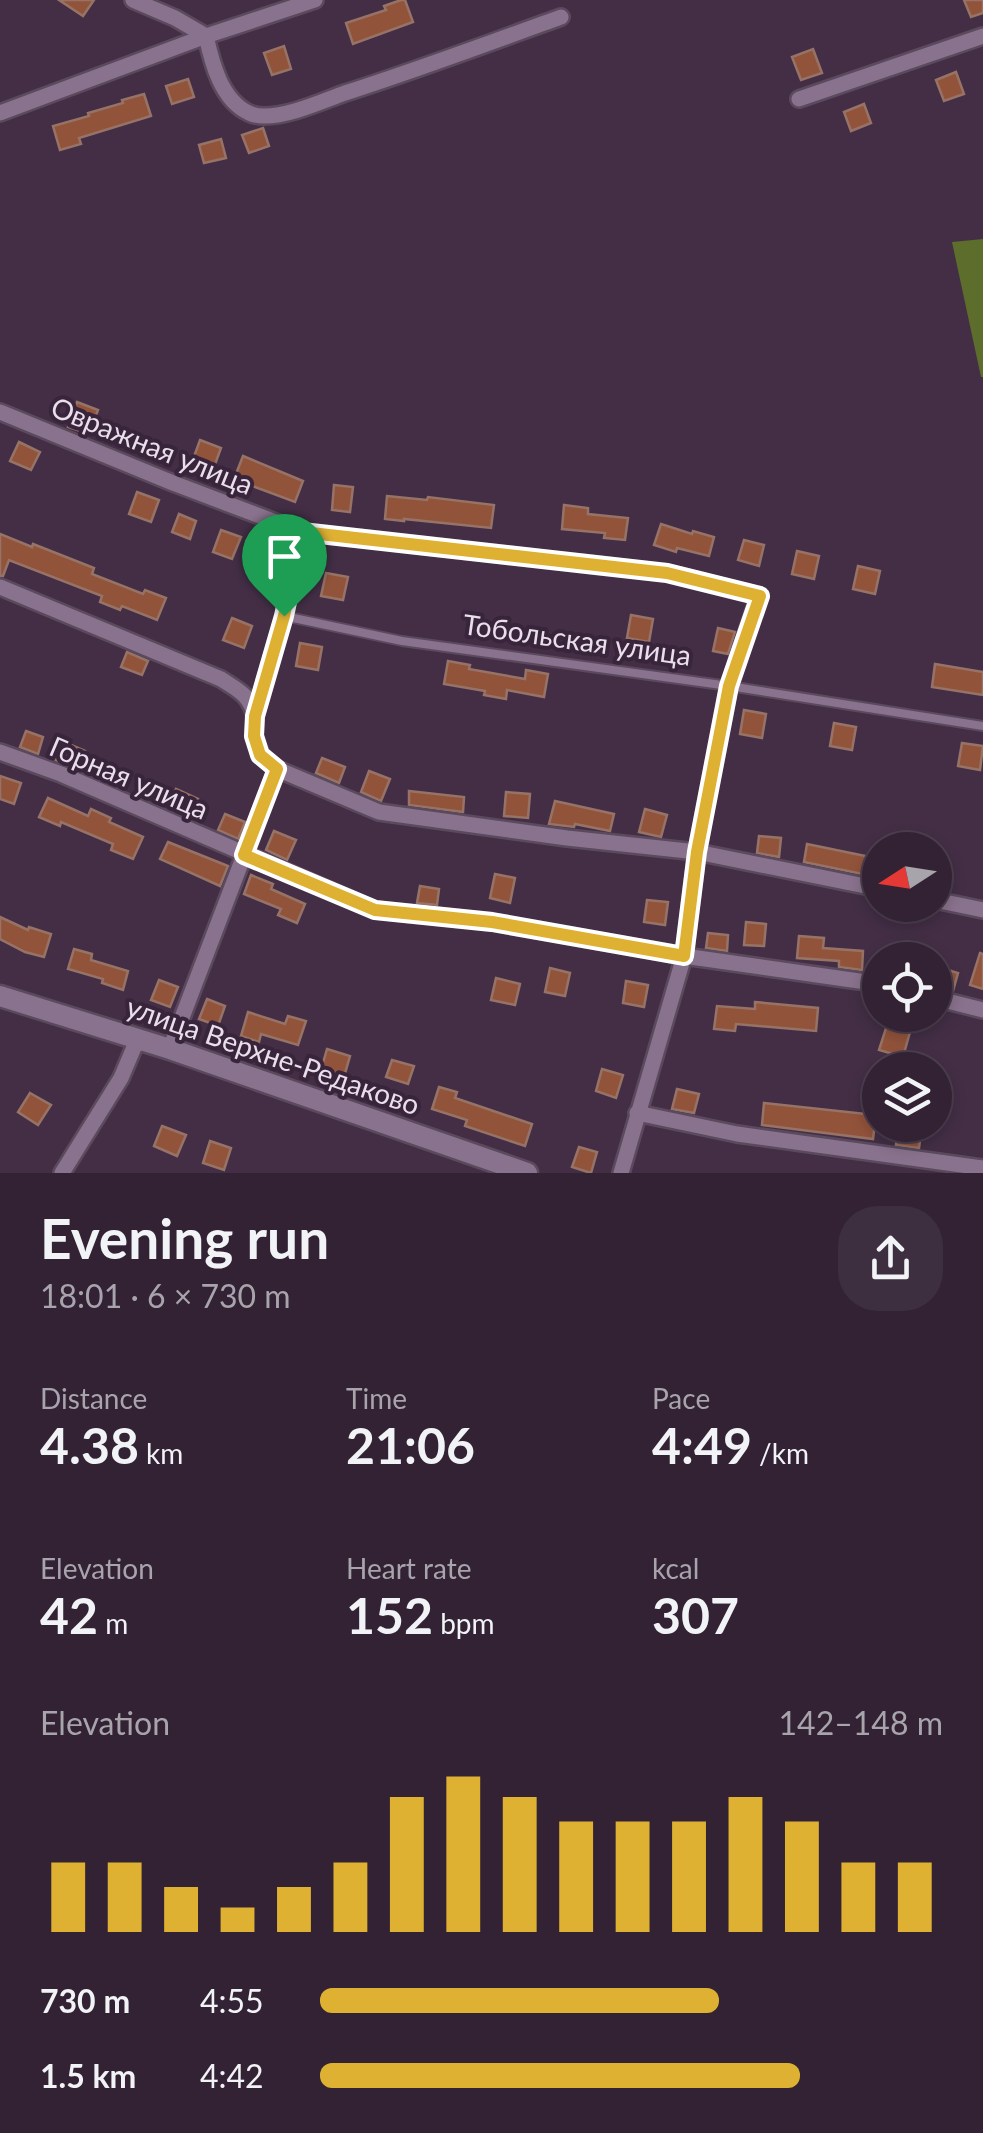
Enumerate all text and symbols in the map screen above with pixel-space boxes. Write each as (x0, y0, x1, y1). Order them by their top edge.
street label: Овражная улица (46, 389, 258, 501)
pin (242, 514, 327, 617)
icon: arrive (257, 529, 312, 584)
street label: Тобольская улица (461, 606, 693, 672)
street label: Горная улица (45, 728, 214, 826)
north arrow (862, 832, 952, 922)
map controls (862, 832, 952, 1142)
button: locate (862, 942, 952, 1032)
street label: улица Верхне-Редаково (122, 989, 424, 1121)
button: layers (862, 1052, 952, 1142)
text: Evening run (40, 1205, 329, 1271)
button: share (838, 1206, 943, 1311)
text: 18:01 · 6 × 730 m (40, 1276, 291, 1315)
text: Distance (40, 1381, 147, 1415)
text: Time (346, 1381, 407, 1415)
text: Pace (652, 1381, 710, 1415)
text: 4.38 (40, 1415, 139, 1475)
text: 21:06 (346, 1415, 475, 1475)
text: 4:49 (652, 1415, 752, 1475)
text: km (139, 1436, 183, 1470)
text: /km (752, 1436, 809, 1470)
text: Elevation (40, 1551, 154, 1585)
text: Heart rate (346, 1551, 472, 1585)
text: kcal (652, 1551, 699, 1585)
text: 42 (40, 1585, 98, 1645)
text: 152 (346, 1585, 433, 1645)
text: 307 (652, 1585, 739, 1645)
text: m (98, 1606, 128, 1640)
text: bpm (433, 1606, 495, 1640)
text: Elevation (40, 1703, 170, 1742)
text: 142–148 m (779, 1703, 943, 1742)
text: 730 m (40, 1981, 130, 2020)
text: 4:55 (200, 1981, 264, 2020)
text: 1.5 km (40, 2056, 136, 2095)
text: 4:42 (200, 2056, 264, 2095)

